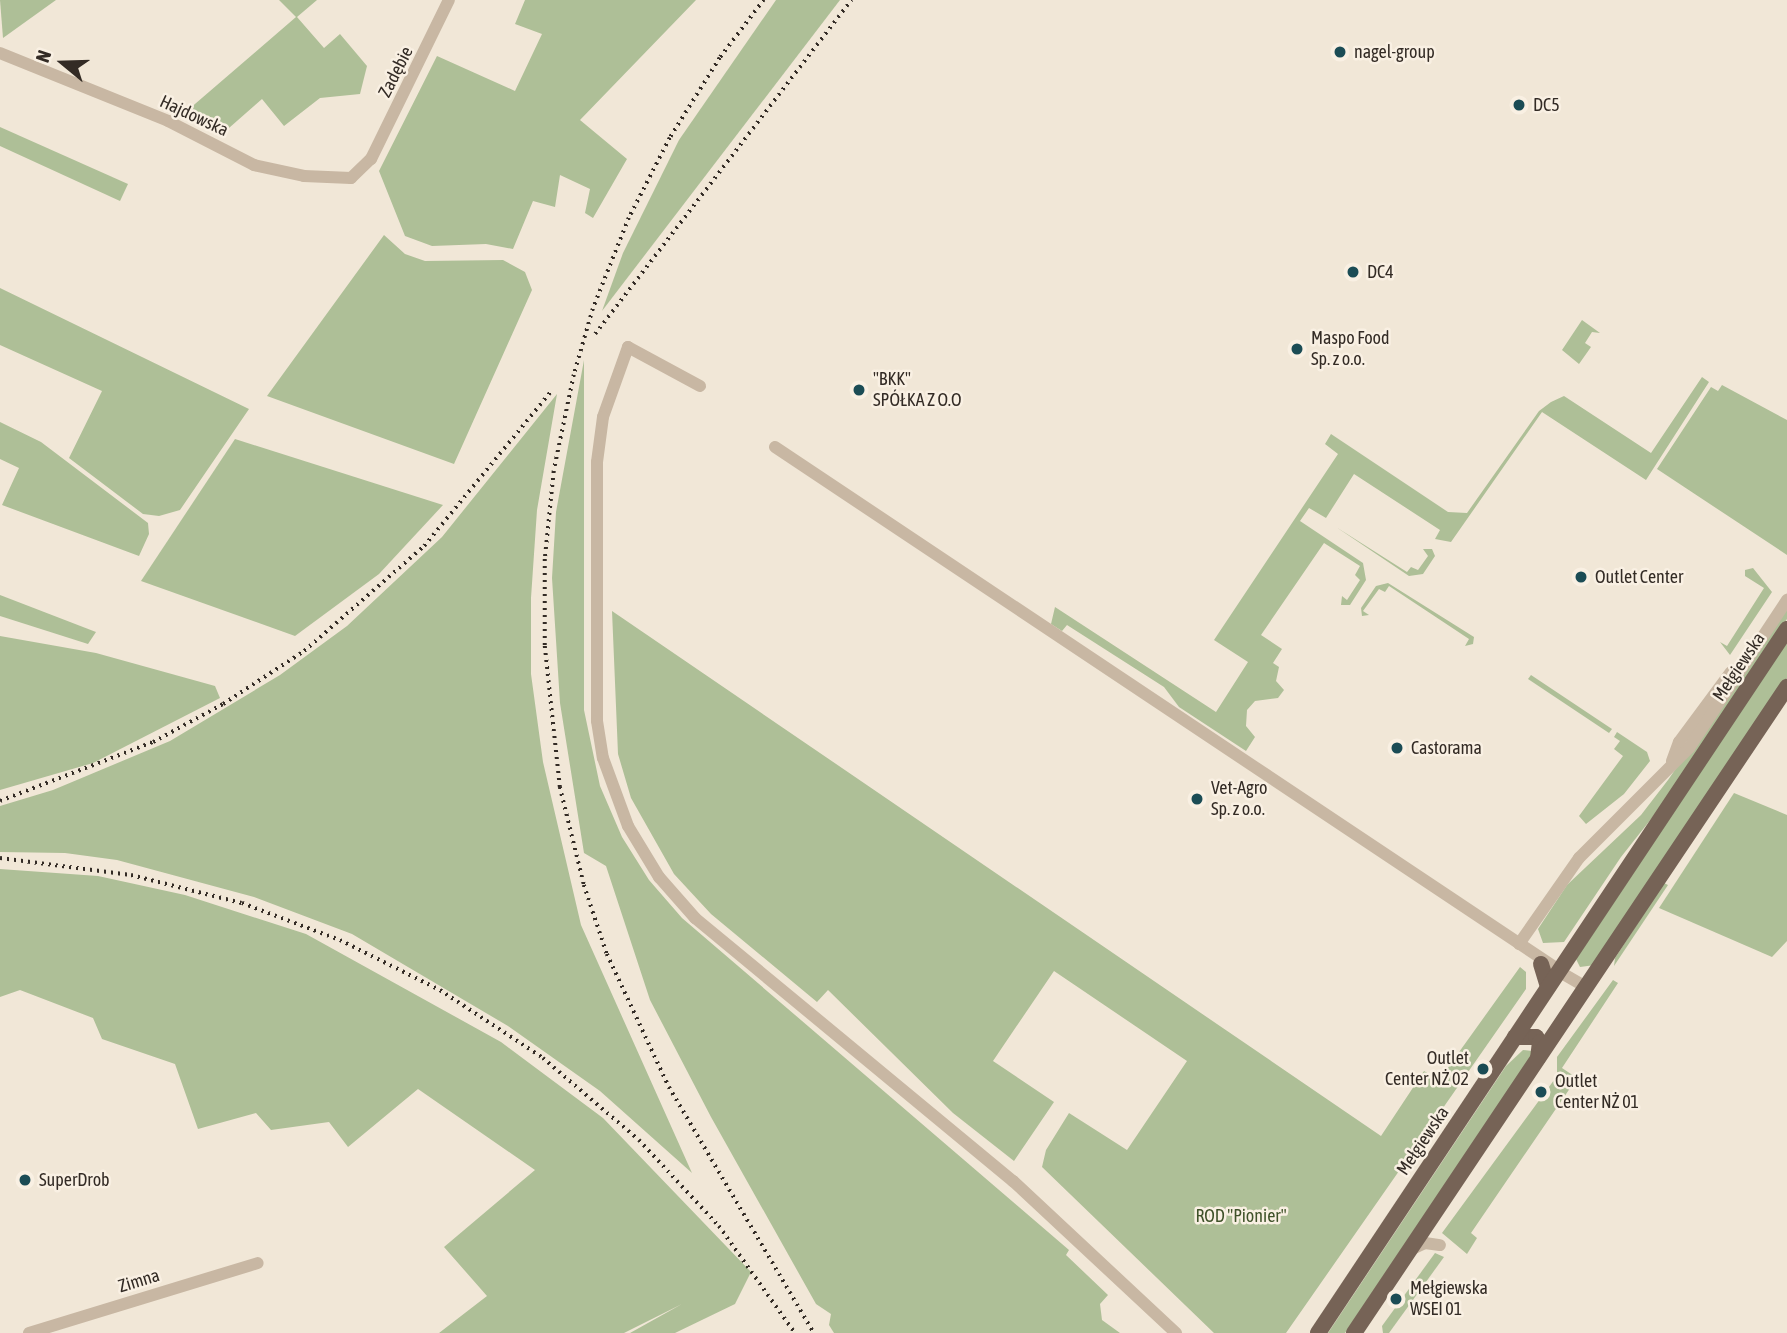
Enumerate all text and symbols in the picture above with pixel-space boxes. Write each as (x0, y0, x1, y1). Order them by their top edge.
north arrow (28, 28, 98, 98)
place label: nagel-group (1354, 41, 1435, 63)
street label: Zadębie (374, 43, 418, 101)
marker: nagel-group (1332, 44, 1348, 60)
text: N (31, 47, 55, 65)
street label: Hajdowska (156, 91, 232, 141)
place label: DC5 (1533, 94, 1560, 116)
marker: DC5 (1511, 97, 1527, 113)
place label: DC4 (1367, 261, 1394, 283)
marker: DC4 (1345, 264, 1361, 280)
place label: Maspo Food Sp. z o.o. (1311, 328, 1390, 370)
marker: Maspo Food Sp. z o.o. (1289, 341, 1305, 357)
place label: "BKK" SPÓŁKA Z O.O (873, 369, 961, 412)
marker: "BKK" SPÓŁKA Z O.O (851, 382, 867, 398)
place label: Outlet Center (1595, 566, 1683, 588)
marker: Outlet Center (1573, 569, 1589, 585)
street label: Mełgiewska (1708, 629, 1770, 705)
place label: Castorama (1411, 737, 1482, 759)
marker: Castorama (1389, 740, 1405, 756)
place label: Vet-Agro Sp. z o.o. (1211, 778, 1267, 820)
marker: Vet-Agro Sp. z o.o. (1189, 791, 1205, 807)
place label: Outlet Center NŻ 02 (1385, 1048, 1469, 1090)
marker: Outlet Center NŻ 02 (1475, 1061, 1491, 1077)
place label: Outlet Center NŻ 01 (1555, 1071, 1639, 1114)
marker: Outlet Center NŻ 01 (1533, 1084, 1549, 1100)
street label: Mełgiewska (1392, 1103, 1454, 1179)
place label: SuperDrob (39, 1169, 110, 1191)
marker: SuperDrob (17, 1172, 33, 1188)
park label: ROD "Pionier" (1195, 1205, 1287, 1227)
street label: Zimna (116, 1264, 162, 1298)
place label: Mełgiewska WSEI 01 (1410, 1278, 1488, 1320)
marker: Mełgiewska WSEI 01 (1388, 1291, 1404, 1307)

